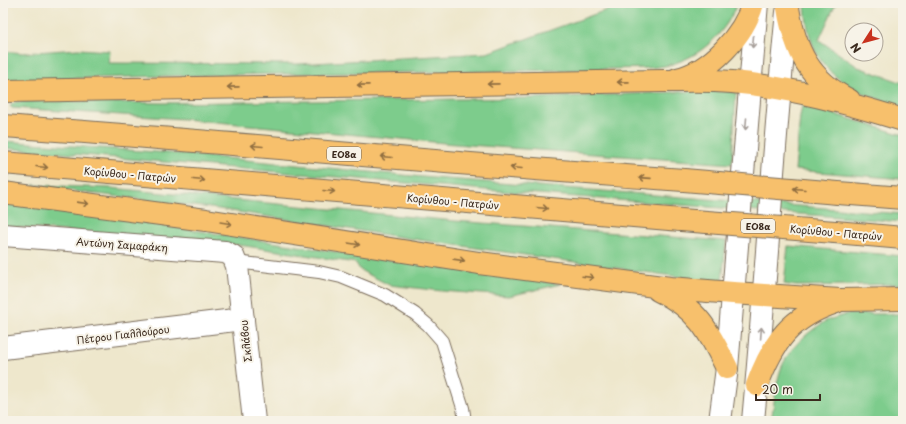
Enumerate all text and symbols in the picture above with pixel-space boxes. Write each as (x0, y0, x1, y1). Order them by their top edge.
north arrow (844, 22, 884, 62)
one-way arrow (750, 35, 757, 48)
text: N (846, 39, 865, 57)
one-way arrow (617, 78, 630, 85)
one-way arrow (487, 80, 500, 88)
one-way arrow (357, 81, 370, 89)
one-way arrow (227, 83, 240, 91)
one-way arrow (743, 117, 750, 130)
one-way arrow (251, 142, 264, 149)
road number: ΕΟ8α (327, 147, 361, 161)
one-way arrow (380, 154, 393, 161)
street label: Κορίνθου - Πατρών (83, 162, 177, 187)
one-way arrow (35, 163, 48, 170)
one-way arrow (510, 165, 523, 172)
one-way arrow (639, 174, 652, 181)
one-way arrow (192, 176, 205, 183)
one-way arrow (793, 186, 806, 193)
one-way arrow (322, 187, 335, 194)
street label: Κορίνθου - Πατρών (406, 189, 500, 214)
one-way arrow (76, 199, 89, 207)
one-way arrow (535, 205, 548, 212)
road number: ΕΟ8α (741, 219, 775, 233)
one-way arrow (219, 220, 232, 228)
street label: Κορίνθου - Πατρών (789, 220, 883, 245)
street label: Αντώνη Σαμαράκη (76, 233, 168, 255)
one-way arrow (347, 240, 360, 248)
one-way arrow (452, 256, 465, 264)
one-way arrow (581, 273, 594, 281)
street label: Σκλάβου (235, 319, 255, 363)
street label: Πέτρου Γιαλλούρου (76, 321, 171, 348)
one-way arrow (757, 327, 764, 340)
scale bar (756, 376, 820, 402)
text: 20 m (762, 380, 793, 398)

